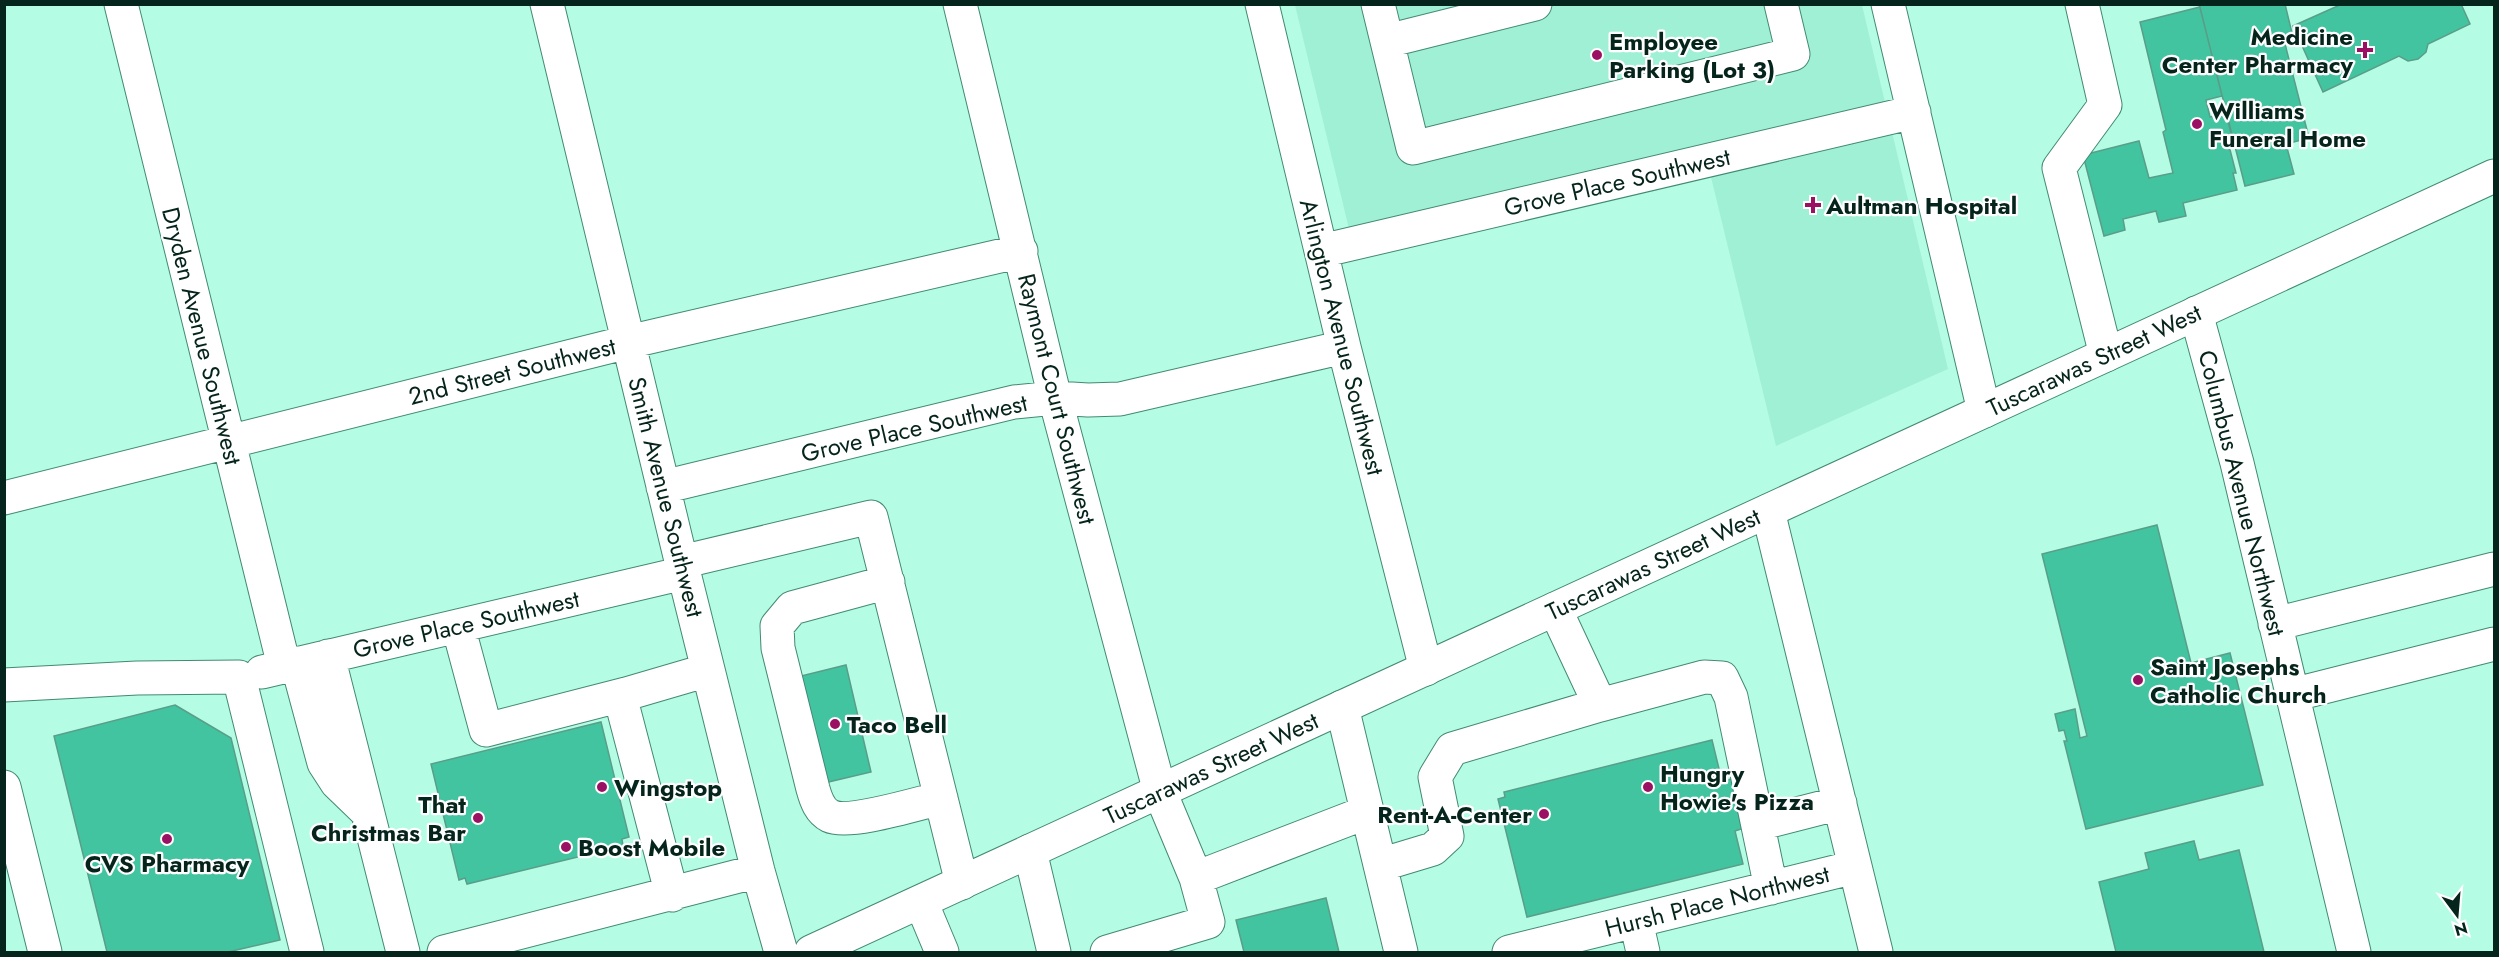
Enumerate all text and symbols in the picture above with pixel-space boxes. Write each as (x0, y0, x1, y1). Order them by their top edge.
place label: Medicine Center Pharmacy (2162, 19, 2353, 82)
place label: Employee Parking (Lot 3) (1609, 24, 1775, 87)
marker: Medicine Center Pharmacy (2358, 43, 2372, 57)
marker: Employee Parking (Lot 3) (1590, 48, 1604, 62)
place label: Williams Funeral Home (2209, 93, 2366, 156)
marker: Williams Funeral Home (2190, 117, 2204, 131)
street label: Grove Place Southwest (1500, 139, 1734, 225)
place label: Aultman Hospital (1825, 188, 2017, 223)
street label: Arlington Avenue Southwest (1291, 195, 1393, 479)
marker: Aultman Hospital (1804, 196, 1822, 214)
street label: Dryden Avenue Southwest (153, 203, 251, 469)
street label: Raymont Court Southwest (1009, 270, 1105, 528)
street label: Tuscarawas Street West (1981, 295, 2207, 425)
street label: 2nd Street Southwest (405, 328, 620, 414)
street label: Columbus Avenue Northwest (2190, 346, 2295, 640)
street label: Smith Avenue Southwest (619, 373, 713, 621)
street label: Grove Place Southwest (797, 385, 1031, 471)
street label: Tuscarawas Street West (1540, 499, 1766, 629)
street label: Grove Place Southwest (349, 581, 583, 667)
place label: Saint Josephs Catholic Church (2150, 649, 2327, 712)
marker: Saint Josephs Catholic Church (2131, 673, 2145, 687)
street label: Tuscarawas Street West (1098, 703, 1324, 833)
place label: Taco Bell (847, 707, 947, 742)
marker: Taco Bell (828, 717, 842, 731)
place label: Hungry Howie's Pizza (1660, 756, 1814, 819)
place label: Wingstop (614, 770, 722, 805)
marker: Wingstop (595, 780, 609, 794)
marker: Hungry Howie's Pizza (1641, 780, 1655, 794)
place label: That Christmas Bar (311, 787, 466, 850)
place label: Rent-A-Center (1377, 797, 1532, 832)
marker: Rent-A-Center (1537, 807, 1551, 821)
marker: That Christmas Bar (471, 811, 485, 825)
place label: Boost Mobile (578, 830, 725, 865)
marker: CVS Pharmacy (160, 832, 174, 846)
marker: Boost Mobile (559, 840, 573, 854)
place label: CVS Pharmacy (85, 846, 250, 881)
street label: Hursh Place Northwest (1601, 856, 1833, 946)
north arrow (2427, 885, 2487, 945)
text: N (2452, 916, 2470, 942)

